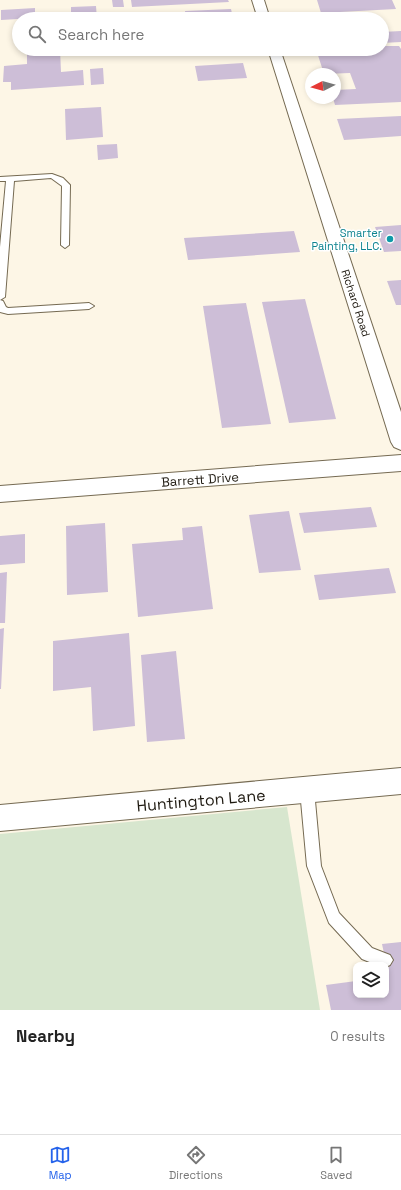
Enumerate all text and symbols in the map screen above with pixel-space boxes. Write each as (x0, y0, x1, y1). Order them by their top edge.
search box (12, 12, 389, 56)
icon: search (26, 23, 48, 45)
text: Search here (58, 25, 144, 44)
north arrow (305, 68, 341, 104)
place label: Smarter Painting, LLC. (311, 226, 382, 253)
marker: Smarter Painting, LLC. (385, 234, 395, 244)
street label: Richard Road (339, 267, 373, 339)
street label: Barrett Drive (161, 468, 240, 491)
street label: Huntington Lane (136, 784, 266, 817)
map controls (353, 962, 389, 998)
button: layers (353, 962, 389, 998)
text: Nearby (16, 1025, 75, 1047)
text: 0 results (330, 1028, 385, 1045)
tab: Map (49, 1144, 72, 1182)
tab: Directions (169, 1144, 223, 1182)
tab: Saved (320, 1144, 352, 1182)

